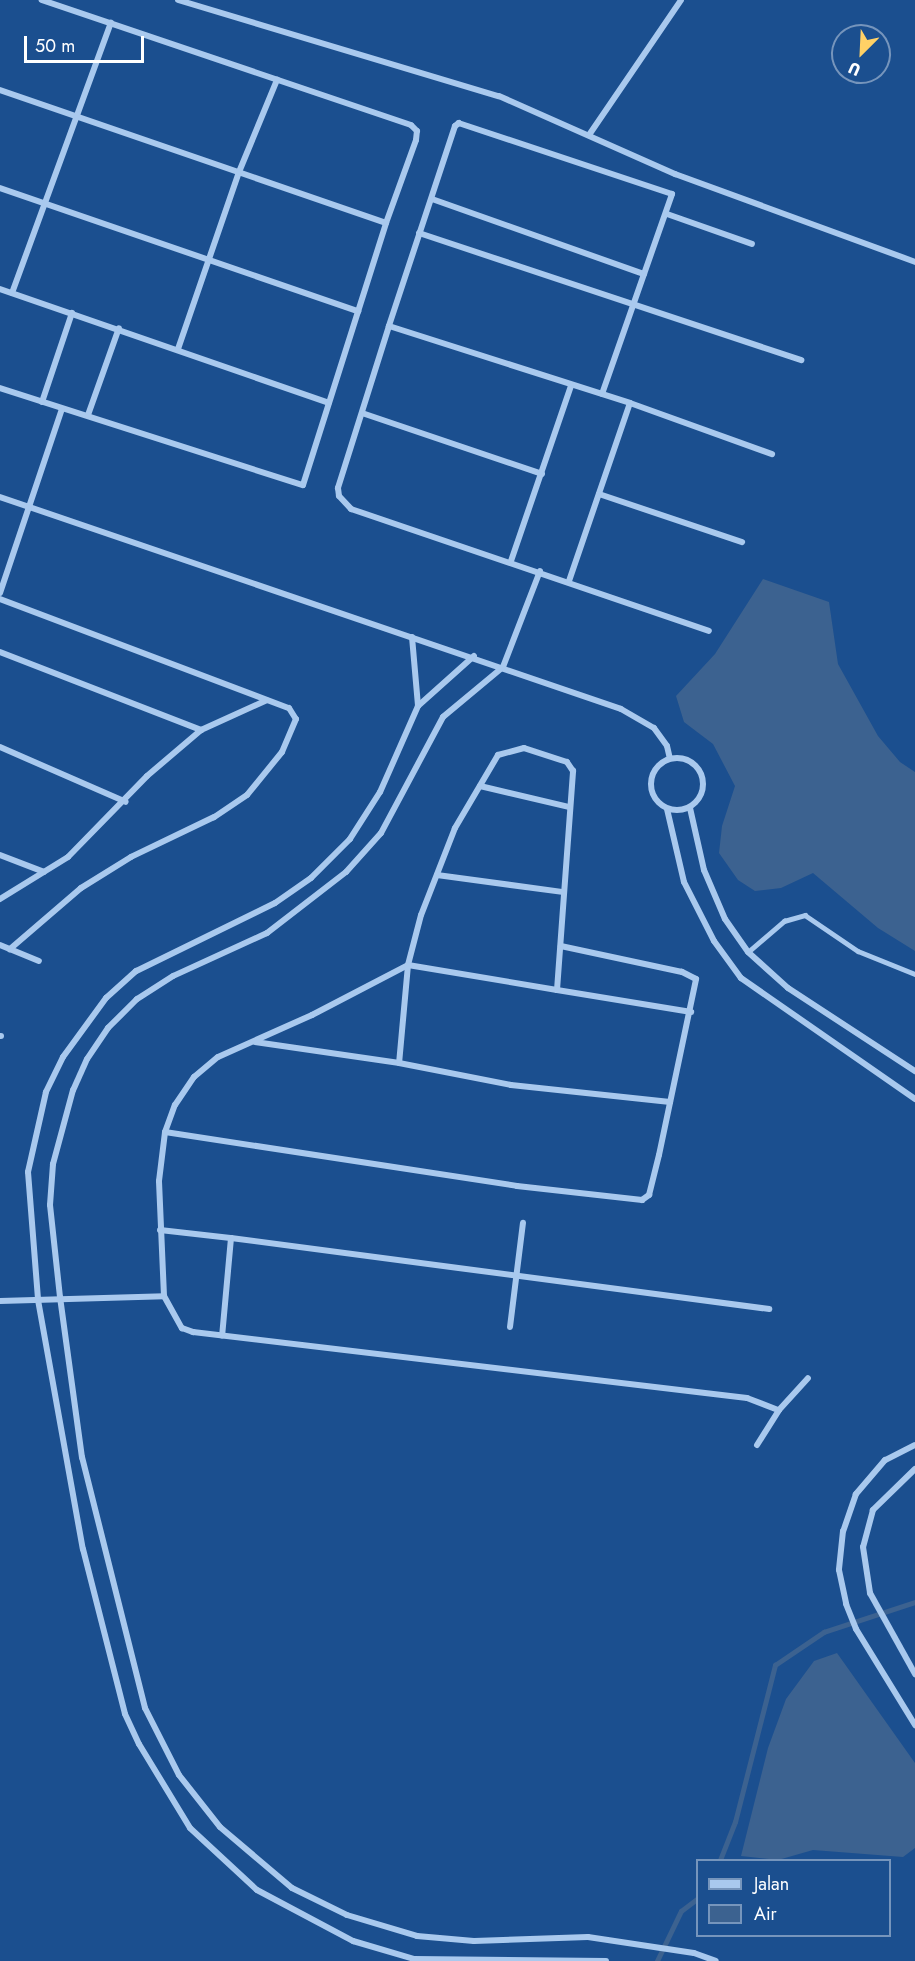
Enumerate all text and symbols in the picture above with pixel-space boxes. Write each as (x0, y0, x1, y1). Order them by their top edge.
scale bar (27, 24, 147, 62)
north arrow (831, 24, 891, 84)
text: 50 m (35, 33, 75, 59)
text: U (844, 56, 864, 82)
legend (696, 1859, 891, 1937)
text: Jalan (754, 1871, 789, 1897)
text: Air (754, 1901, 777, 1927)

